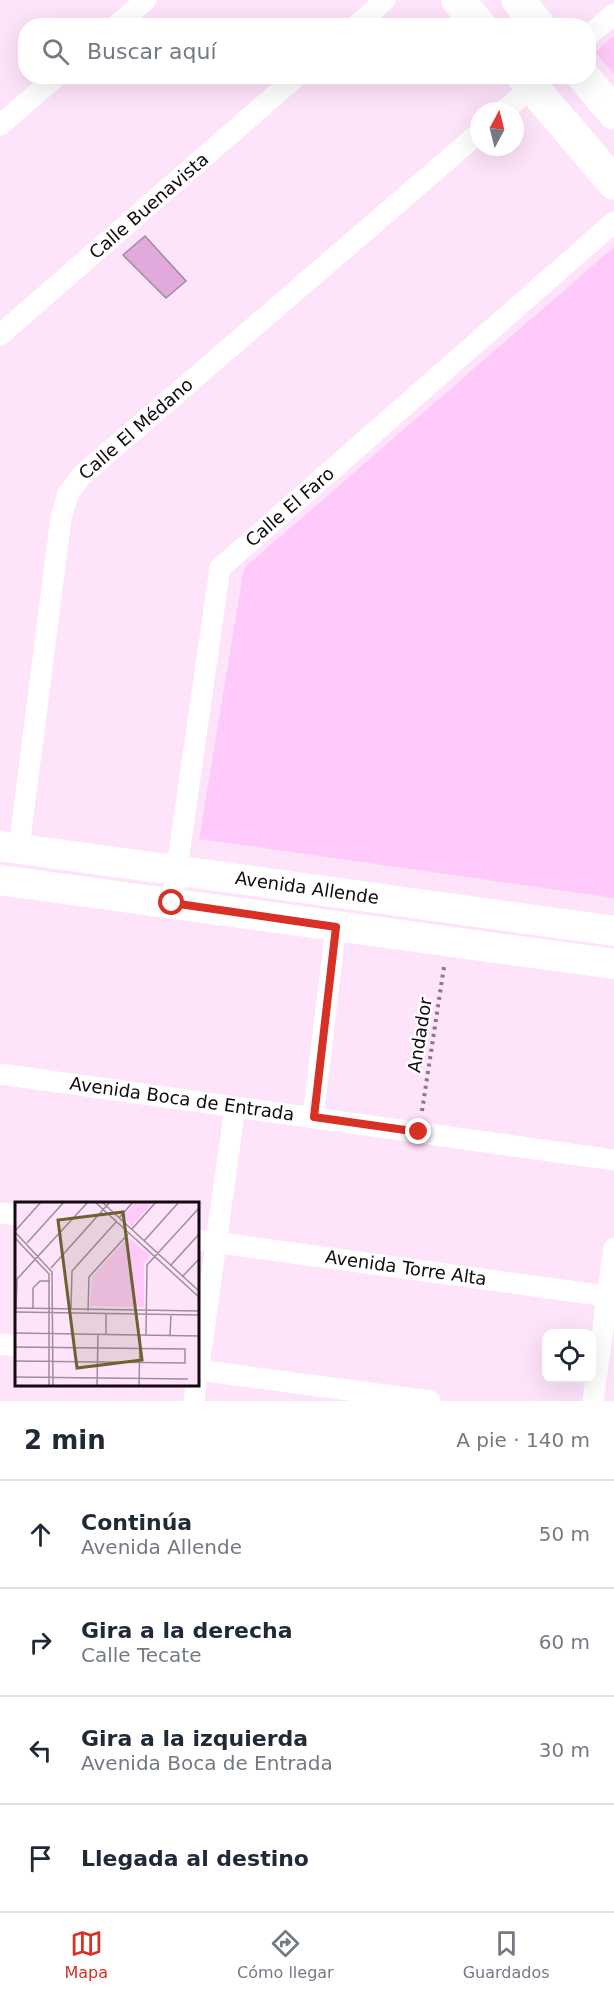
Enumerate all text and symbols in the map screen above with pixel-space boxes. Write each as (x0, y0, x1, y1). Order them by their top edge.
search box (18, 18, 596, 84)
icon: search (39, 35, 72, 68)
text: Buscar aquí (87, 39, 217, 64)
north arrow (470, 102, 524, 156)
street label: Calle Buenavista (85, 148, 212, 263)
street label: Calle El Médano (74, 373, 197, 484)
street label: Calle El Faro (241, 463, 338, 551)
street label: Avenida Allende (234, 867, 380, 908)
route start (158, 889, 184, 915)
street label: Andador (403, 995, 436, 1074)
street label: Avenida Boca de Entrada (68, 1072, 296, 1125)
route end (405, 1118, 431, 1144)
inset map (15, 1202, 200, 1386)
street label: Avenida Torre Alta (324, 1246, 488, 1289)
map controls (542, 1329, 596, 1383)
button: locate (542, 1329, 596, 1383)
text: 2 min (24, 1425, 106, 1455)
text: A pie · 140 m (456, 1428, 590, 1452)
text: Continúa (81, 1510, 192, 1535)
icon: ahead (24, 1518, 57, 1551)
text: 50 m (539, 1522, 590, 1546)
text: Avenida Allende (81, 1535, 242, 1559)
text: Gira a la derecha (81, 1618, 293, 1643)
icon: right (24, 1626, 57, 1659)
text: 60 m (539, 1630, 590, 1654)
text: Calle Tecate (81, 1643, 202, 1667)
text: Gira a la izquierda (81, 1726, 308, 1751)
icon: left (24, 1734, 57, 1767)
text: 30 m (539, 1738, 590, 1762)
text: Avenida Boca de Entrada (81, 1751, 333, 1775)
icon: arrive (24, 1842, 57, 1875)
text: Llegada al destino (81, 1846, 309, 1871)
tab: Mapa (64, 1927, 108, 1982)
tab: Cómo llegar (237, 1927, 334, 1982)
tab: Guardados (463, 1927, 550, 1982)

